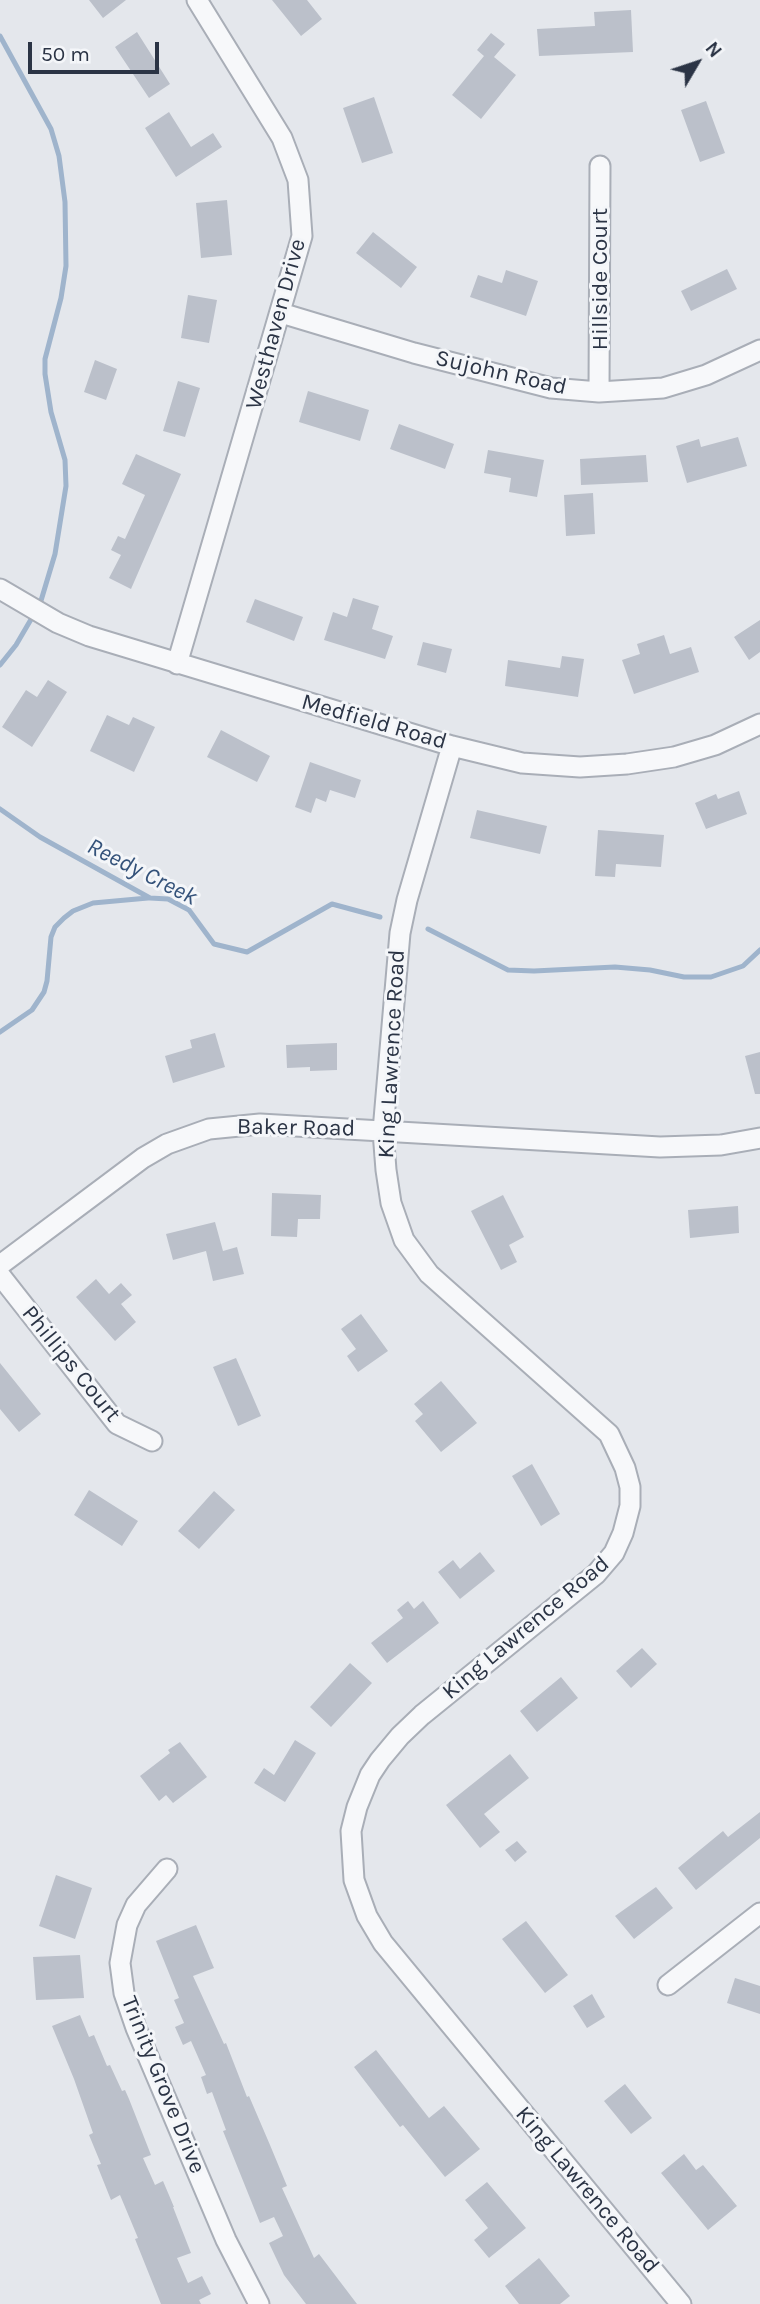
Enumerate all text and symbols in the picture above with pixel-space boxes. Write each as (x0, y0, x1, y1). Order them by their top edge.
scale bar (32, 28, 163, 72)
north arrow (662, 28, 732, 98)
text: N (700, 38, 726, 62)
text: 50 m (41, 42, 90, 66)
street label: Hillside Court (586, 208, 614, 350)
street label: Westhaven Drive (240, 236, 312, 412)
street label: Sujohn Road (433, 345, 569, 401)
street label: Medfield Road (298, 688, 450, 756)
water label: Reedy Creek (82, 832, 202, 912)
street label: King Lawrence Road (373, 949, 411, 1159)
street label: Baker Road (237, 1113, 355, 1143)
street label: Phillips Court (16, 1300, 126, 1428)
street label: King Lawrence Road (437, 1550, 615, 1706)
street label: Trinity Grove Drive (115, 1992, 211, 2178)
street label: King Lawrence Road (509, 2101, 665, 2279)

